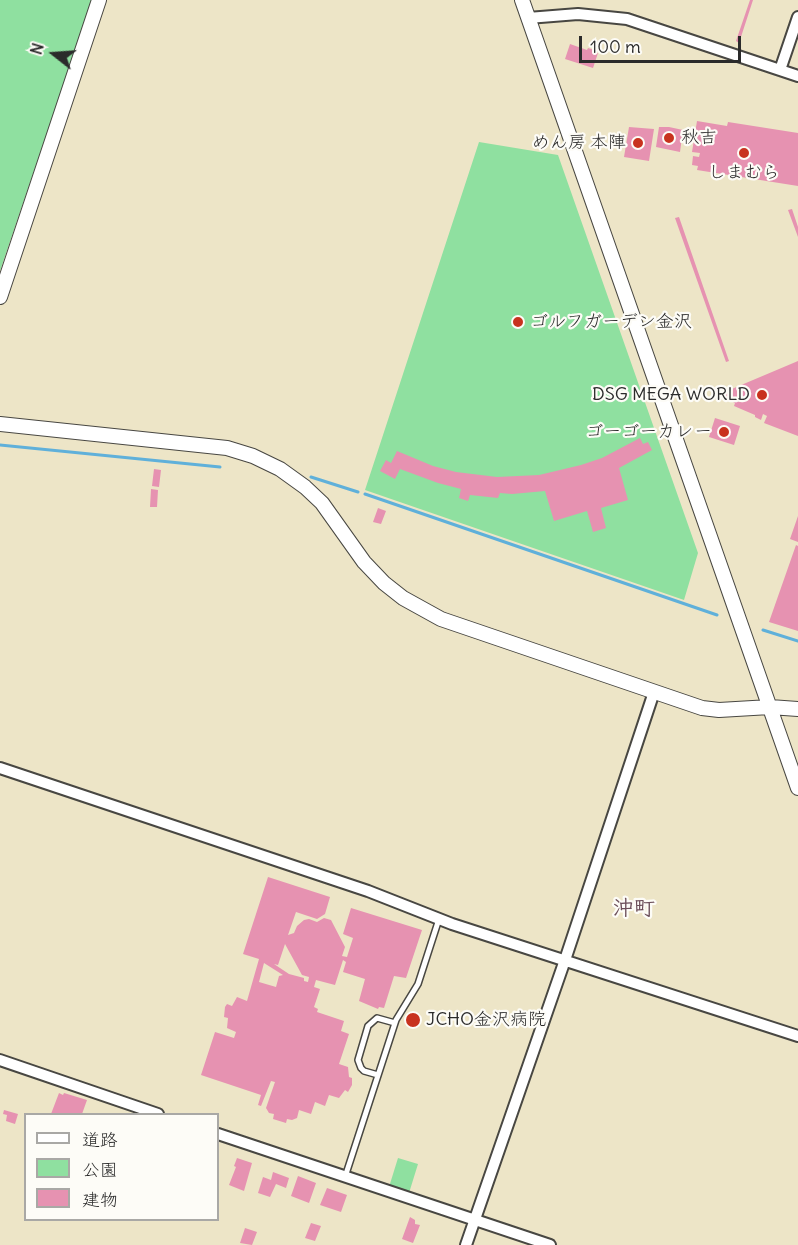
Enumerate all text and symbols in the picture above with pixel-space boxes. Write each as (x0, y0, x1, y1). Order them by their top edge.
north arrow (24, 24, 84, 84)
scale bar (582, 24, 744, 62)
text: 100 m (590, 35, 641, 58)
text: N (26, 41, 48, 57)
place label: 秋吉 (681, 127, 717, 149)
marker: 秋吉 (662, 131, 676, 145)
place label: めん房 本陣 (532, 132, 626, 154)
marker: めん房 本陣 (631, 136, 645, 150)
marker: しまむら (737, 146, 751, 160)
place label: しまむら (708, 162, 780, 184)
place label: ゴルフガーデン金沢 (530, 311, 692, 333)
marker: ゴルフガーデン金沢 (511, 315, 525, 329)
place label: DSG MEGA WORLD (592, 384, 750, 406)
marker: DSG MEGA WORLD (755, 388, 769, 402)
place label: ゴーゴーカレー (585, 421, 712, 443)
marker: ゴーゴーカレー (717, 425, 731, 439)
district label: 沖町 (613, 896, 655, 922)
place label: JCHO金沢病院 (426, 1009, 546, 1031)
marker: JCHO金沢病院 (404, 1011, 422, 1029)
legend (24, 1113, 219, 1221)
text: 道路 (82, 1128, 118, 1151)
text: 公園 (82, 1158, 118, 1181)
text: 建物 (82, 1188, 118, 1211)

